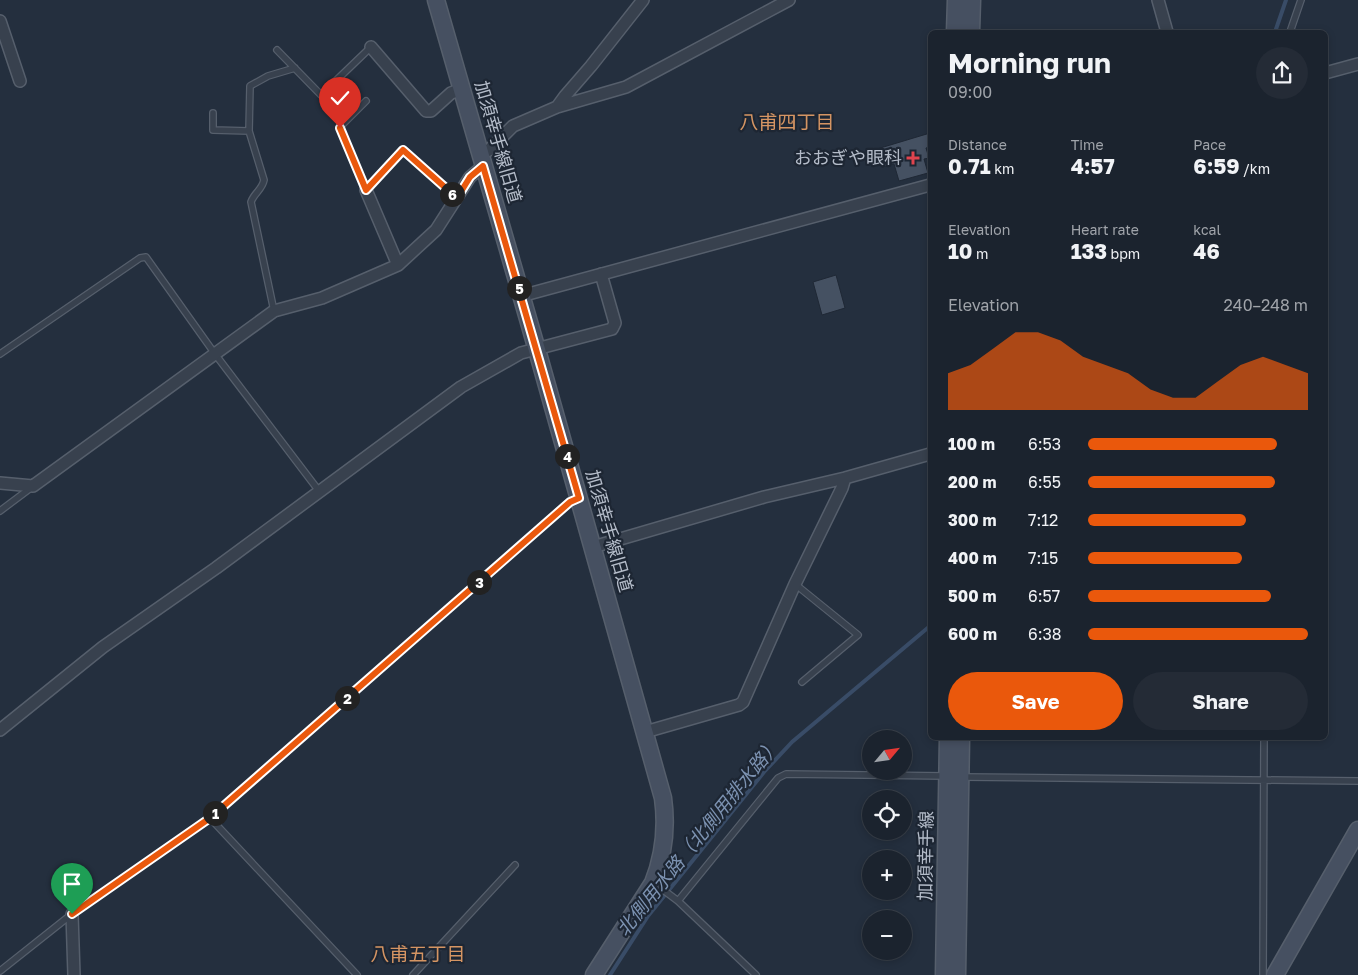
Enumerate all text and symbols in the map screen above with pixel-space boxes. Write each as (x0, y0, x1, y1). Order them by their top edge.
text: Morning run (948, 46, 1111, 79)
button: share (1256, 47, 1308, 99)
pin (319, 77, 361, 128)
street label: 加須幸手線旧道 (471, 78, 527, 205)
text: 09:00 (948, 82, 992, 102)
icon: check (326, 84, 354, 112)
district label: 八甫四丁目 (739, 110, 835, 133)
text: Distance (948, 136, 1007, 153)
text: Time (1071, 136, 1104, 153)
text: Pace (1193, 136, 1226, 153)
place label: おおぎや眼科 (794, 146, 902, 168)
marker: おおぎや眼科 (906, 151, 920, 165)
text: 0.71 (948, 153, 991, 179)
text: 4:57 (1071, 153, 1115, 179)
text: 6:59 (1193, 153, 1240, 179)
text: km (991, 160, 1014, 177)
text: /km (1240, 160, 1270, 177)
pin: 6 (440, 182, 464, 206)
text: 6 (448, 186, 457, 203)
text: Elevation (948, 221, 1010, 238)
text: Heart rate (1071, 221, 1139, 238)
text: kcal (1193, 221, 1221, 238)
text: 10 (948, 238, 972, 264)
text: 133 (1071, 238, 1107, 264)
text: 46 (1193, 238, 1220, 264)
text: m (972, 245, 988, 262)
text: bpm (1107, 245, 1140, 262)
pin: 5 (506, 276, 532, 300)
text: 5 (515, 280, 524, 297)
text: Elevation (948, 295, 1019, 315)
text: 240–248 m (1224, 295, 1308, 315)
text: 100 m (948, 434, 995, 454)
text: 6:53 (1028, 434, 1061, 454)
pin: 4 (554, 444, 580, 468)
text: 4 (563, 448, 572, 465)
street label: 加須幸手線旧道 (582, 467, 638, 594)
text: 200 m (948, 472, 997, 492)
text: 6:55 (1028, 472, 1061, 492)
text: 300 m (948, 510, 997, 530)
text: 7:12 (1028, 510, 1058, 530)
text: 400 m (948, 548, 997, 568)
text: 7:15 (1028, 548, 1058, 568)
pin: 3 (466, 570, 492, 594)
text: 3 (475, 574, 484, 591)
text: 500 m (948, 586, 997, 606)
text: 6:57 (1028, 586, 1060, 606)
text: 600 m (948, 624, 997, 644)
text: 6:38 (1028, 624, 1062, 644)
button: Save (948, 672, 1123, 730)
button: Share (1133, 672, 1308, 730)
pin: 2 (334, 686, 360, 710)
text: 2 (343, 690, 352, 707)
north arrow (862, 730, 912, 780)
map controls (862, 730, 912, 960)
water label: 北側用水路（北側用排水路） (611, 733, 784, 940)
button: locate (862, 790, 912, 840)
pin: 1 (202, 800, 228, 826)
text: 1 (212, 805, 219, 822)
street label: 加須幸手線 (913, 811, 937, 901)
button: + (862, 850, 912, 900)
pin (51, 863, 93, 914)
icon: arrive (58, 870, 86, 898)
button: − (862, 910, 912, 960)
district label: 八甫五丁目 (370, 942, 466, 965)

